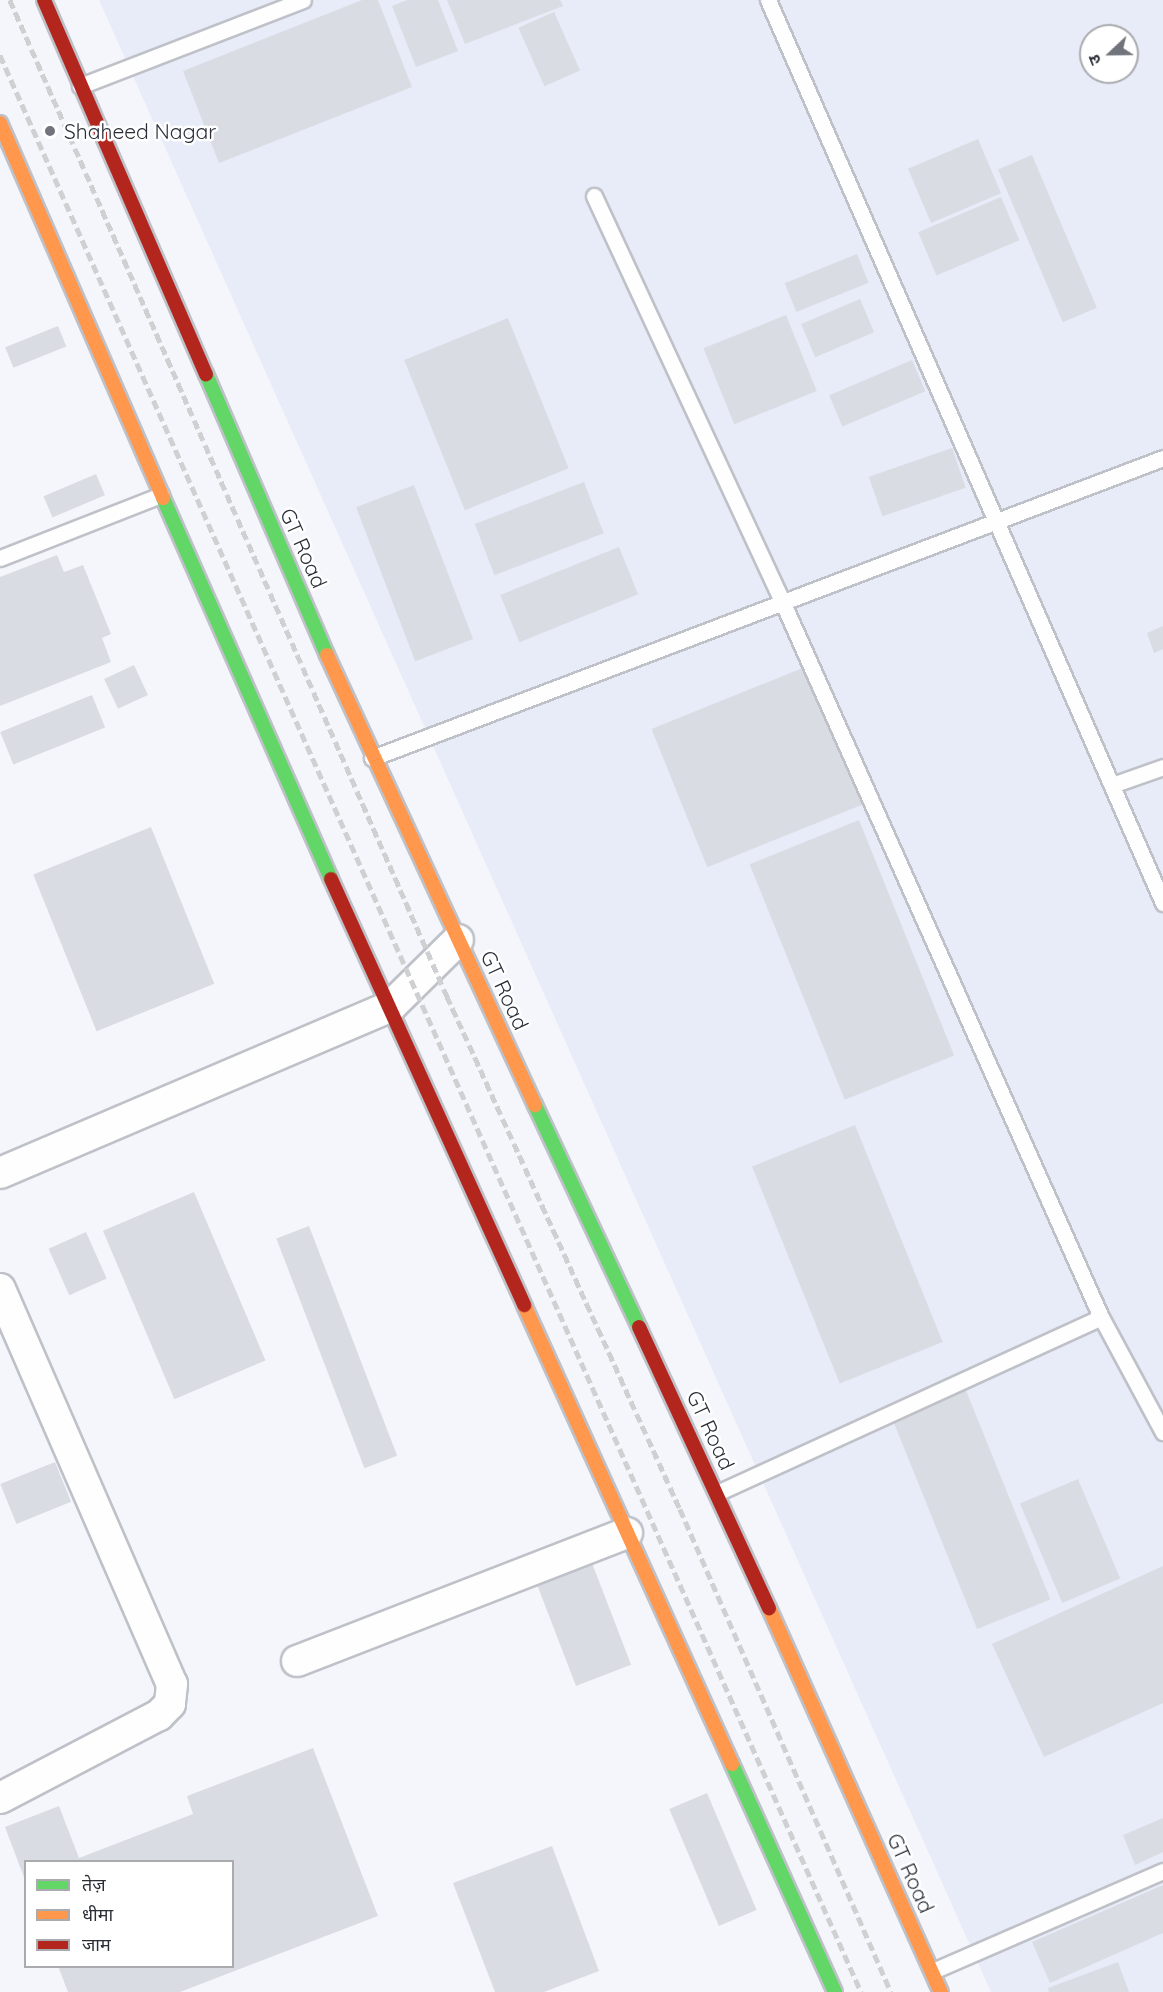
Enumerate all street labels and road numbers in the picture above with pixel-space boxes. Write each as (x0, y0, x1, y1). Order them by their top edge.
street label: GT Road (275, 504, 333, 592)
street label: GT Road (476, 946, 534, 1034)
street label: GT Road (682, 1386, 740, 1474)
street label: GT Road (882, 1829, 940, 1917)

